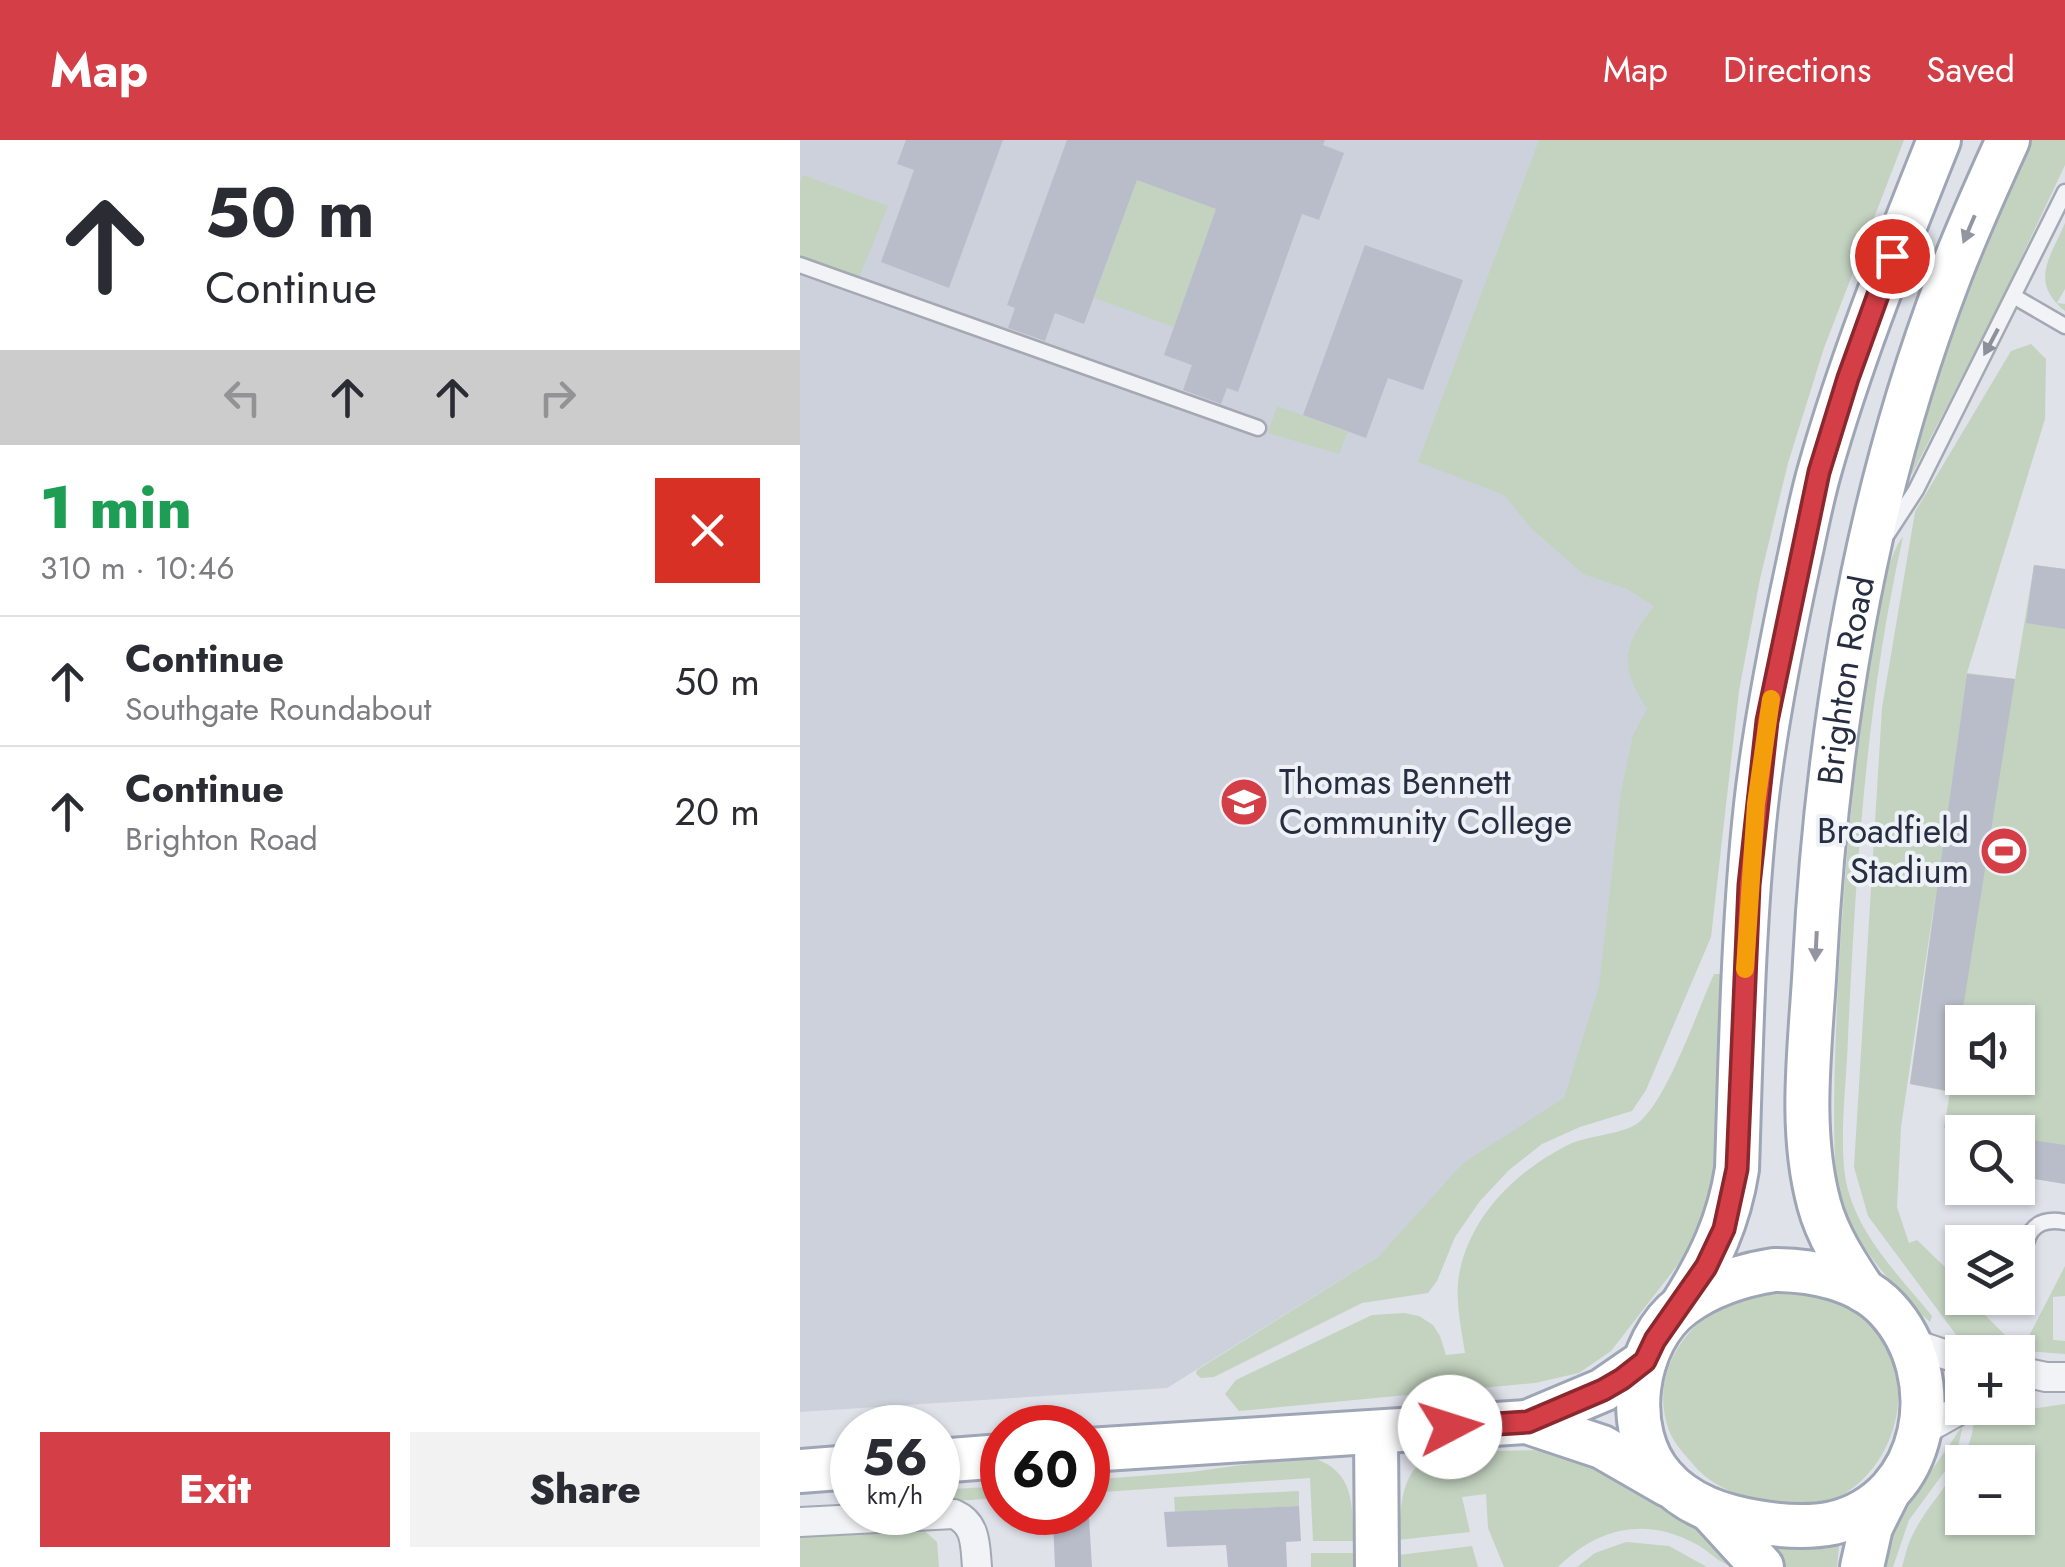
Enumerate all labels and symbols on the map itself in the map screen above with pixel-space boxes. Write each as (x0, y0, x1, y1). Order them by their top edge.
pin (1850, 214, 1935, 299)
one-way arrow (1961, 215, 1977, 244)
one-way arrow (1982, 328, 1999, 357)
street label: Brighton Road (1805, 571, 1887, 788)
place label: Thomas Bennett Community College (1279, 757, 1572, 847)
school or university icon: Thomas Bennett Community College (1218, 776, 1270, 828)
place label: Broadfield Stadium (1817, 806, 1969, 896)
sports icon: Broadfield Stadium (1978, 825, 2030, 877)
one-way arrow (1807, 930, 1823, 962)
position arrow (1398, 1375, 1502, 1479)
speed limit sign: 60 (980, 1405, 1110, 1535)

